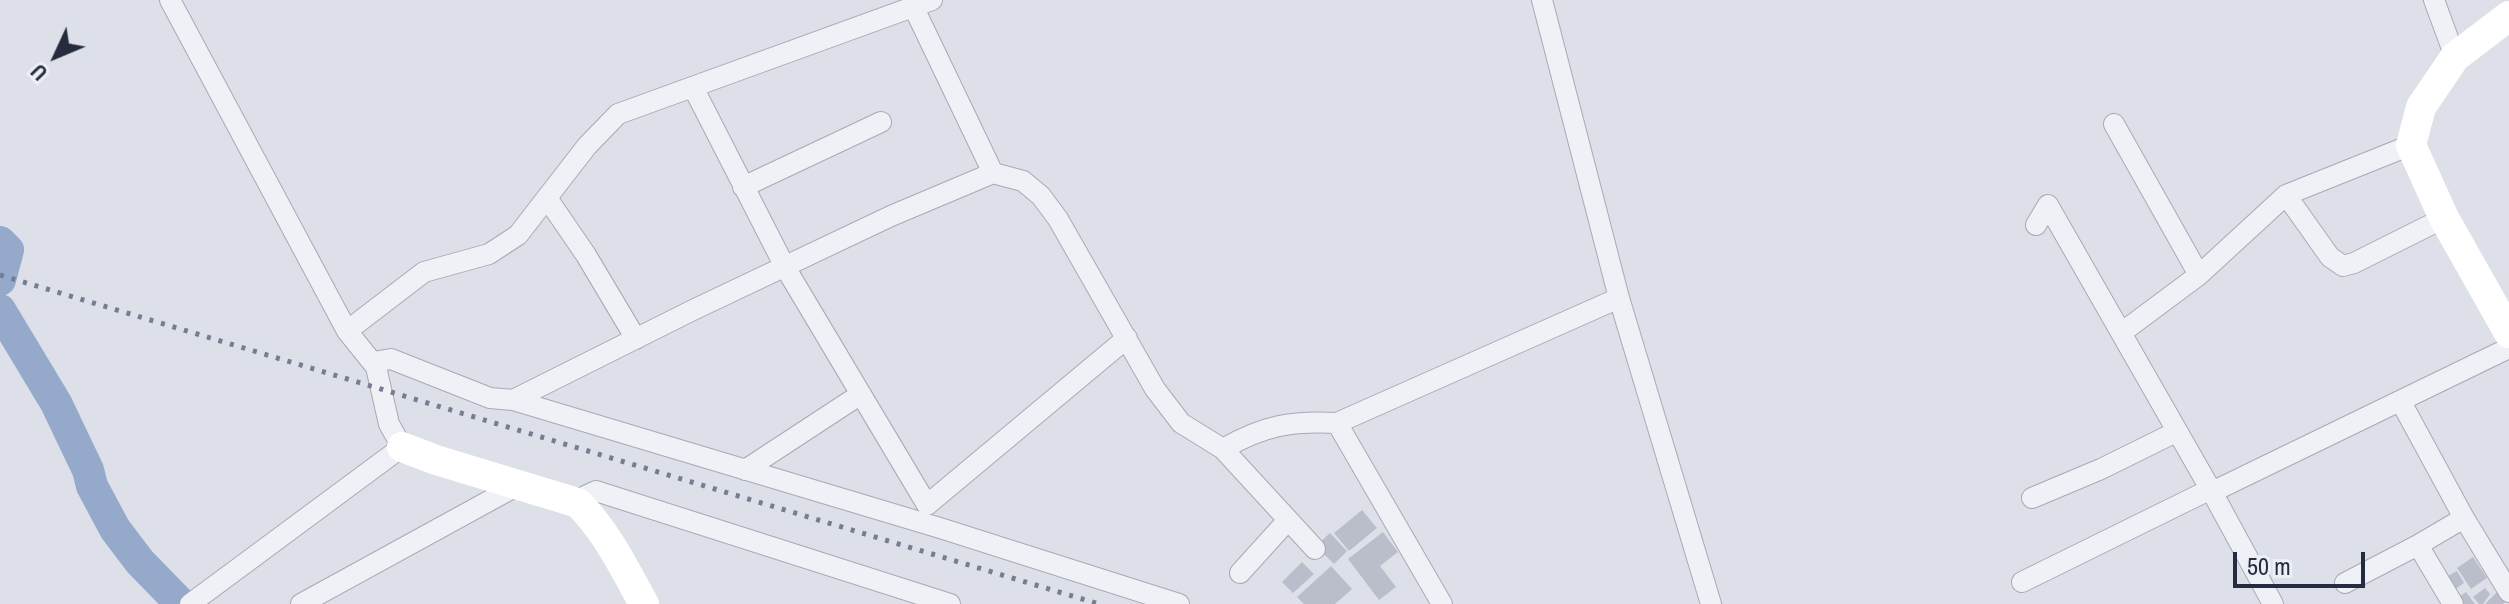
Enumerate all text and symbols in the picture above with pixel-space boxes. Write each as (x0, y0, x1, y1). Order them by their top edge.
north arrow (16, 16, 96, 96)
text: U (23, 58, 54, 88)
scale bar (2237, 536, 2369, 586)
text: 50 m (2247, 550, 2291, 582)

